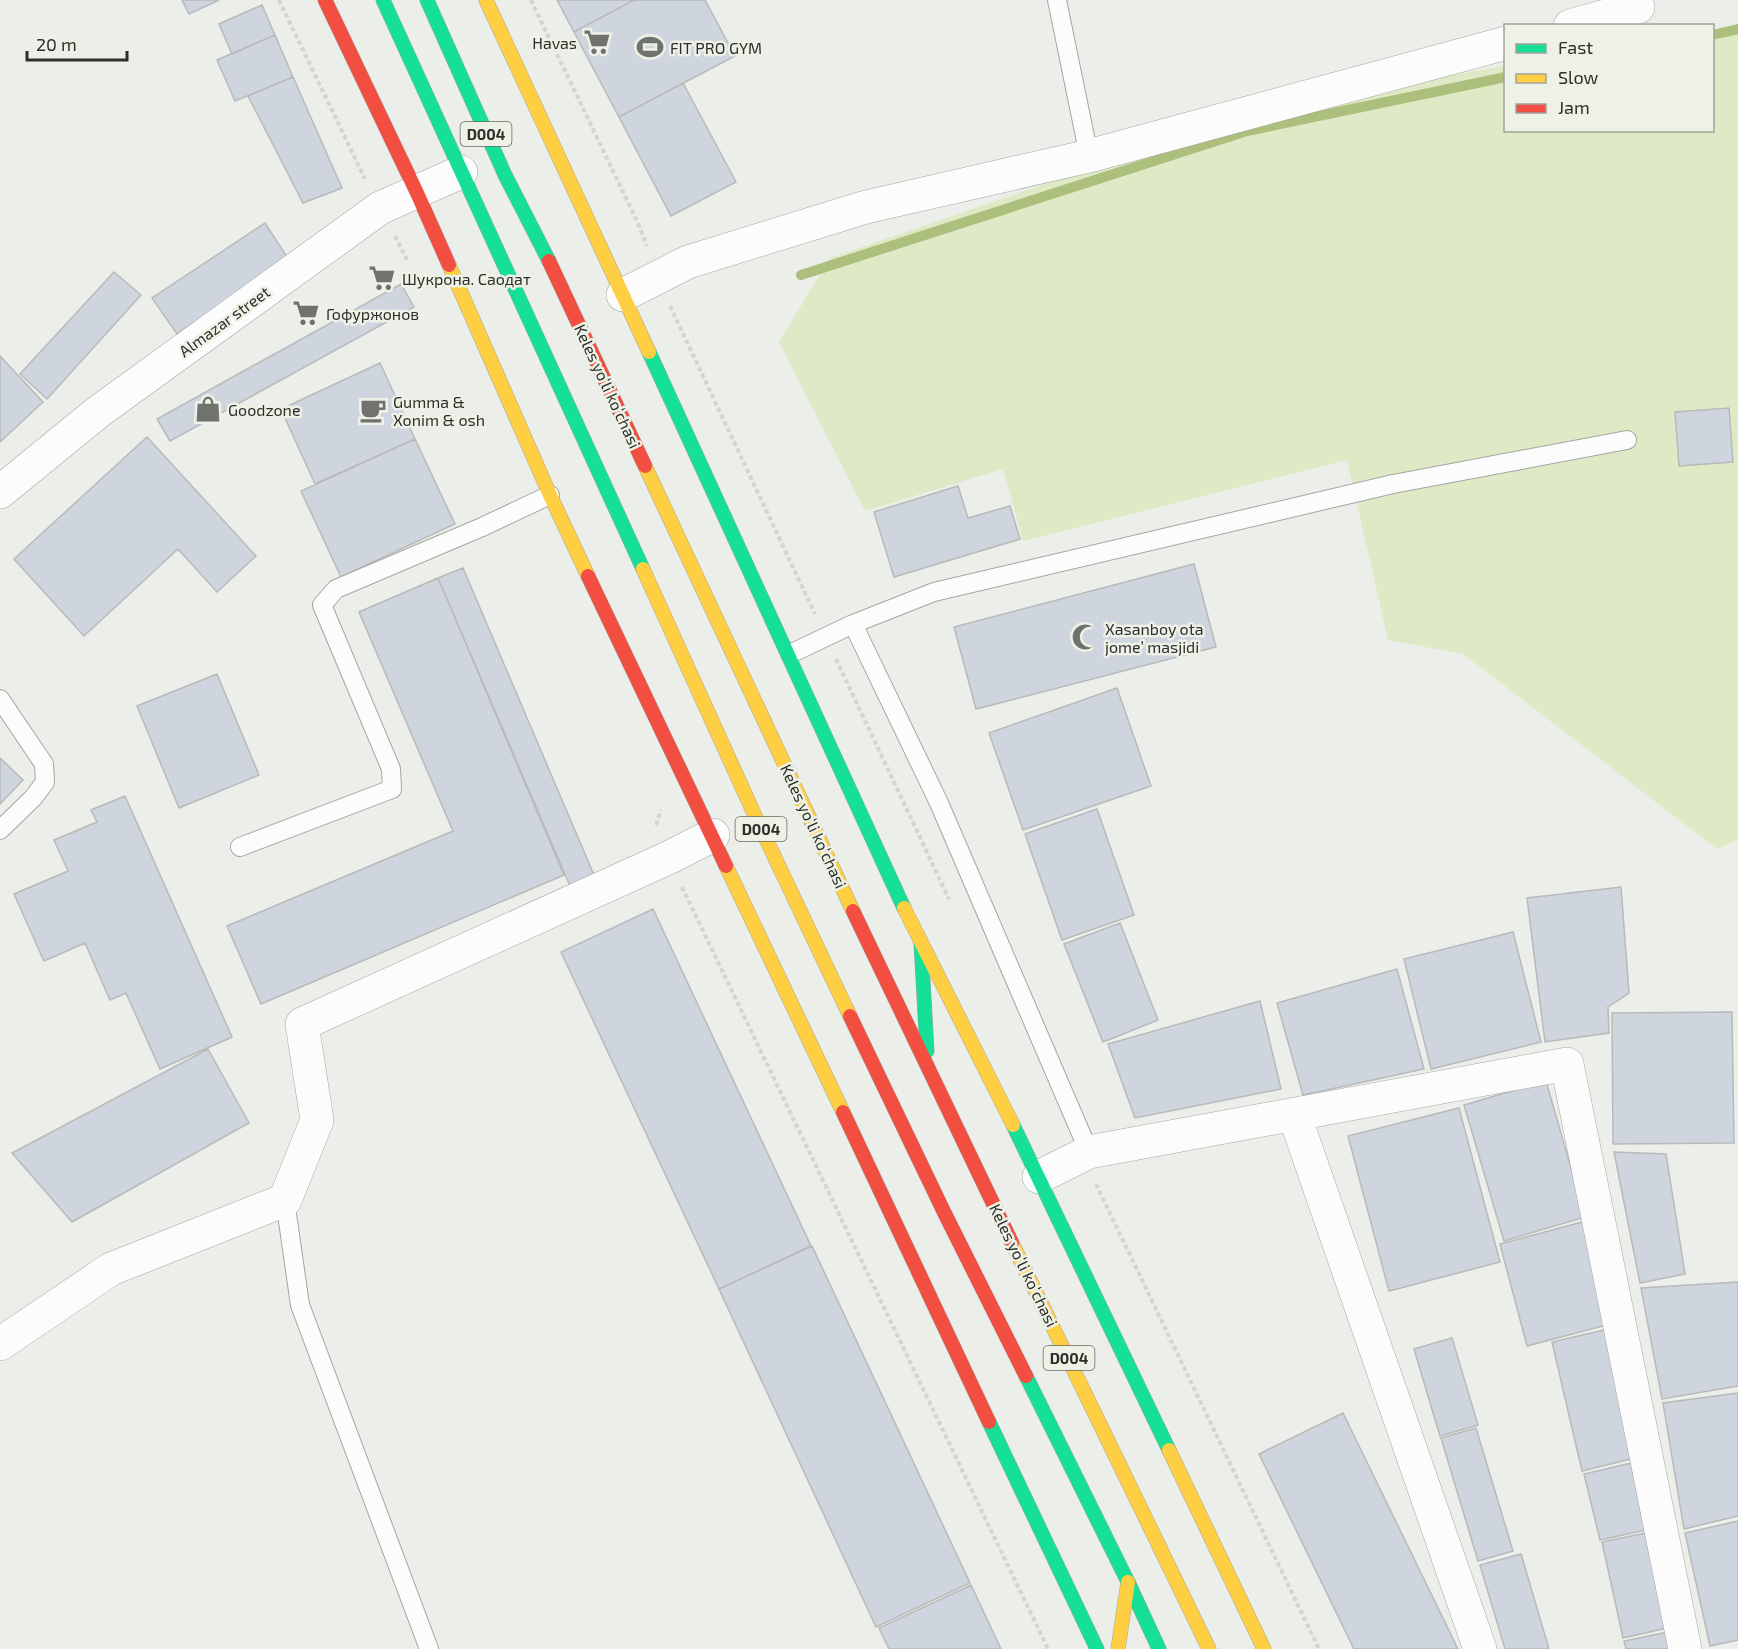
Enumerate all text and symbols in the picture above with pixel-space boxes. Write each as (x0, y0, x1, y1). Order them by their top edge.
scale bar (27, 24, 128, 62)
legend (1504, 24, 1714, 132)
supermarket icon: Havas (582, 27, 612, 57)
sports icon: FIT PRO GYM (635, 32, 665, 62)
text: 20 m (36, 33, 77, 55)
place label: Havas (532, 33, 577, 52)
text: Fast (1558, 36, 1593, 58)
place label: FIT PRO GYM (670, 38, 762, 57)
text: Slow (1558, 66, 1599, 88)
text: Jam (1558, 96, 1590, 118)
road number: D004 (460, 122, 512, 146)
supermarket icon: Шукрона. Саодат (367, 263, 397, 293)
place label: Шукрона. Саодат (402, 269, 531, 289)
street label: Almazar street (175, 282, 273, 360)
supermarket icon: Гофуржонов (291, 298, 321, 328)
place label: Гофуржонов (326, 304, 419, 324)
street label: Keles yoʻli koʻchasi (571, 321, 645, 451)
place label: Gumma & Xonim & osh (393, 392, 485, 429)
shop icon: Goodzone (193, 394, 223, 424)
cafe icon: Gumma & Xonim & osh (358, 395, 388, 425)
place label: Goodzone (228, 400, 301, 419)
place label: Xasanboy ota jome’ masjidi (1105, 619, 1204, 657)
mosque icon: Xasanboy ota jome’ masjidi (1070, 622, 1100, 652)
street label: Keles yoʻli koʻchasi (777, 761, 851, 891)
road number: D004 (736, 817, 786, 841)
street label: Keles yoʻli koʻchasi (986, 1200, 1062, 1330)
road number: D004 (1044, 1346, 1094, 1370)

